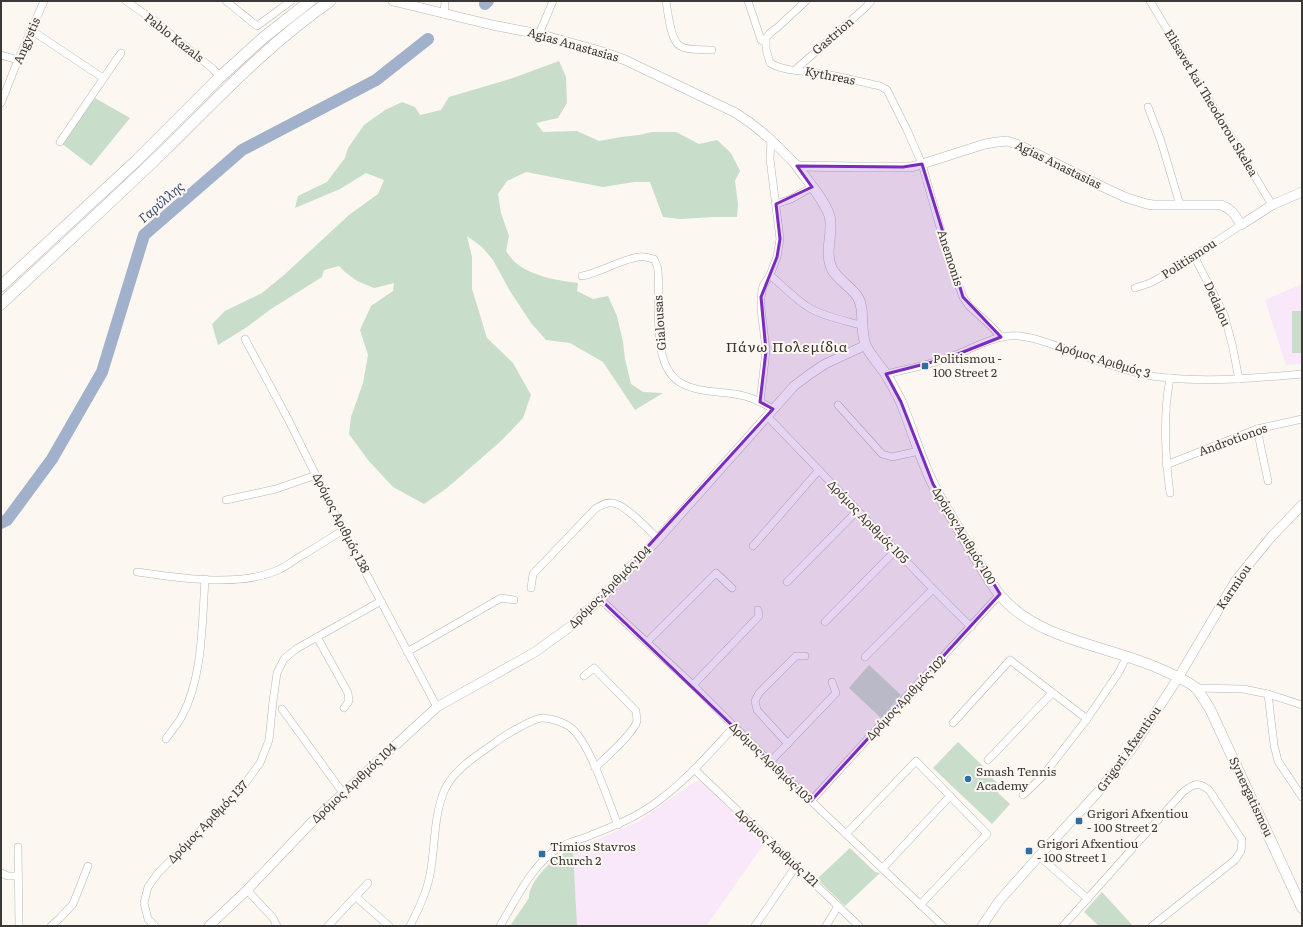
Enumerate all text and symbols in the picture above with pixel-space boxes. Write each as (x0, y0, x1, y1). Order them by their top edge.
street label: Pablo Kazals (141, 8, 209, 66)
street label: Gastrion (808, 12, 857, 58)
street label: Angystis (8, 14, 44, 67)
street label: Agias Anastasias (526, 22, 622, 66)
street label: Elisavet kai Theodorou Skelea (1161, 25, 1263, 180)
street label: Kythreas (803, 61, 858, 89)
street label: Agias Anastasias (1012, 135, 1105, 193)
water label: Γαρύλλης (134, 176, 188, 227)
street label: Anemonis (933, 227, 969, 289)
street label: Politismou (1157, 233, 1220, 283)
street label: Dedalou (1200, 278, 1236, 329)
street label: Gialousas (648, 294, 670, 351)
district label: Πάνω Πολεμίδια (726, 336, 848, 356)
street label: Δρόμος Αριθμός 3 (1053, 336, 1153, 382)
place label: Politismou - 100 Street 2 (933, 349, 1002, 381)
marker: Politismou - 100 Street 2 (920, 361, 930, 371)
street label: Androtionos (1196, 418, 1270, 460)
street label: Δρόμος Αριθμός 138 (309, 469, 375, 576)
street label: Δρόμος Αριθμός 105 (824, 475, 913, 567)
street label: Δρόμος Αριθμός 100 (929, 483, 1001, 588)
street label: Δρόμος Αριθμός 104 (564, 541, 655, 632)
street label: Karmiou (1211, 560, 1255, 613)
street label: Δρόμος Αριθμός 102 (861, 651, 949, 744)
street label: Grigori Afxentiou (1092, 701, 1165, 795)
street label: Δρόμος Αριθμός 103 (726, 717, 818, 807)
street label: Δρόμος Αριθμός 104 (307, 738, 400, 827)
street label: Synergatismou (1225, 754, 1279, 840)
place label: Smash Tennis Academy (976, 762, 1057, 794)
marker: Smash Tennis Academy (963, 774, 973, 784)
street label: Δρόμος Αριθμός 137 (163, 776, 252, 867)
street label: Δρόμος Αριθμός 121 (732, 804, 823, 891)
place label: Grigori Afxentiou - 100 Street 2 (1087, 804, 1189, 836)
marker: Grigori Afxentiou - 100 Street 2 (1074, 816, 1084, 826)
place label: Grigori Afxentiou - 100 Street 1 (1037, 834, 1139, 866)
place label: Timios Stavros Church 2 (550, 837, 636, 869)
marker: Grigori Afxentiou - 100 Street 1 (1024, 846, 1034, 856)
marker: Timios Stavros Church 2 (537, 849, 547, 859)

